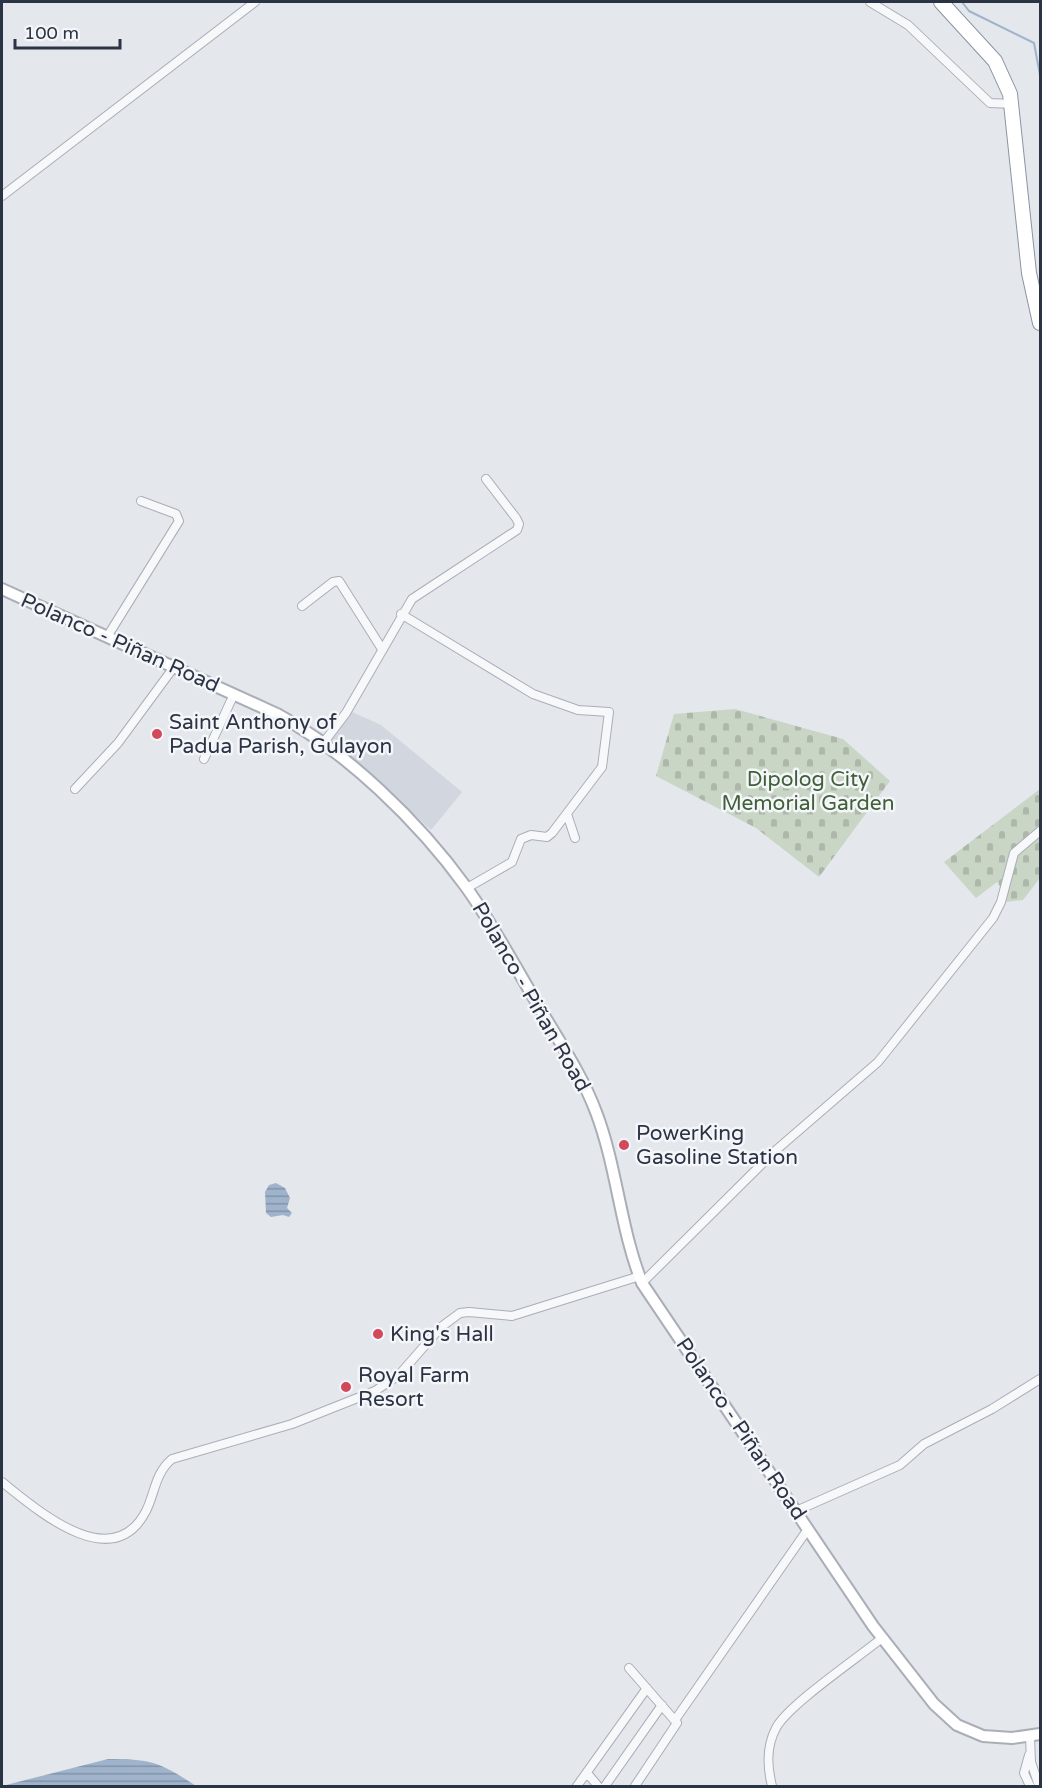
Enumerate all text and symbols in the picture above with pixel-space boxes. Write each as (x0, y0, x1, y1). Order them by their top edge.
scale bar (15, 12, 120, 50)
text: 100 m (24, 22, 79, 44)
street label: Polanco - Piñan Road (17, 588, 223, 698)
place label: Saint Anthony of Padua Parish, Gulayon (169, 710, 392, 759)
marker: Saint Anthony of Padua Parish, Gulayon (150, 727, 164, 741)
park label: Dipolog City Memorial Garden (721, 767, 895, 816)
street label: Polanco - Piñan Road (467, 898, 595, 1096)
place label: PowerKing Gasoline Station (636, 1121, 798, 1170)
marker: PowerKing Gasoline Station (617, 1138, 631, 1152)
place label: King's Hall (390, 1322, 494, 1347)
marker: King's Hall (371, 1327, 385, 1341)
street label: Polanco - Piñan Road (671, 1333, 811, 1525)
place label: Royal Farm Resort (358, 1363, 470, 1412)
marker: Royal Farm Resort (339, 1380, 353, 1394)

